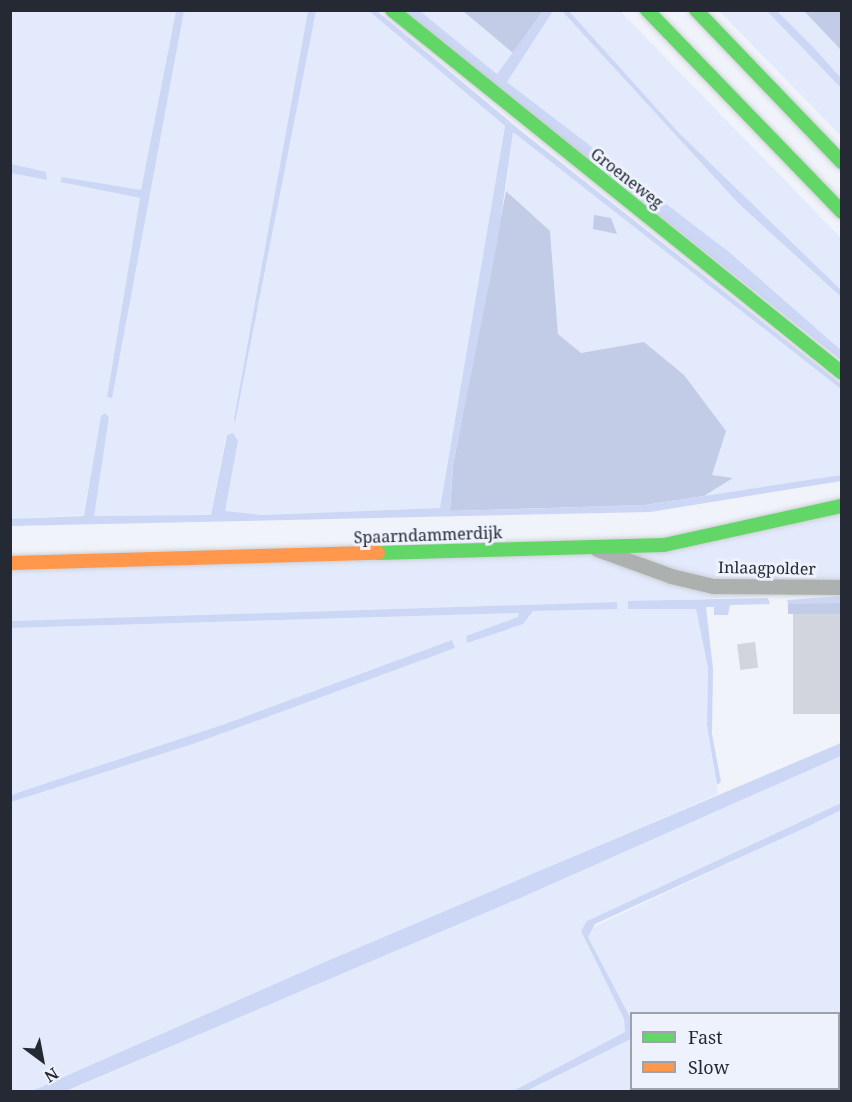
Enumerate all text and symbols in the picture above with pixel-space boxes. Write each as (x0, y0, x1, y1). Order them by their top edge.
street label: Groeneweg (587, 144, 667, 212)
street label: Spaarndammerdijk (353, 523, 503, 547)
street label: Inlaagpolder (718, 558, 816, 578)
legend (630, 1012, 840, 1090)
text: Fast (688, 1025, 723, 1049)
north arrow (12, 1030, 72, 1090)
text: Slow (688, 1055, 729, 1079)
text: N (40, 1063, 63, 1088)

